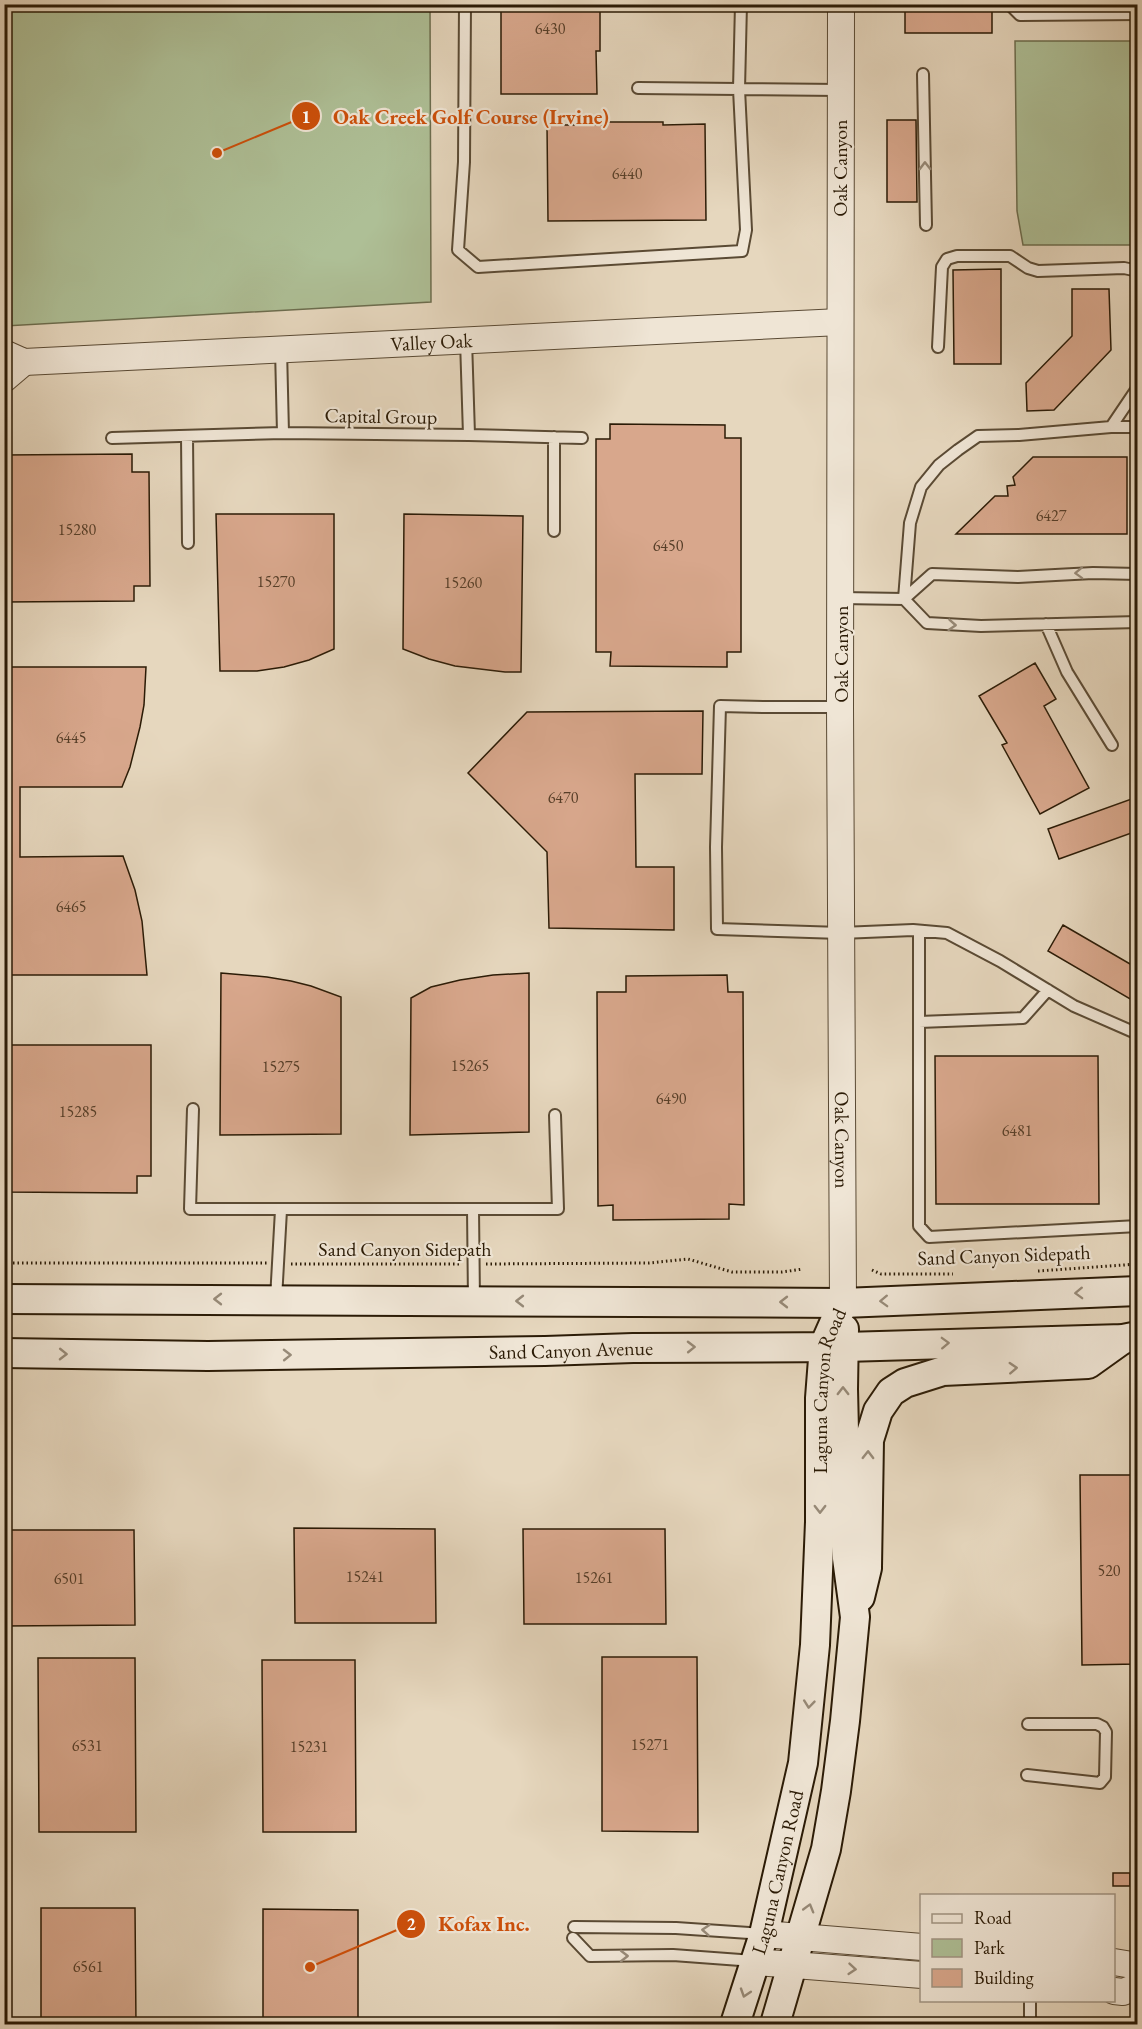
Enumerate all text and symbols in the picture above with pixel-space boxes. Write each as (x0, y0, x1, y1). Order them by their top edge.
house number: 6430 (535, 18, 566, 39)
callout: Oak Creek Golf Course (Irvine) (291, 97, 621, 136)
text: Oak Creek Golf Course (Irvine) (333, 103, 609, 130)
text: 1 (301, 105, 311, 128)
street label: Oak Canyon (827, 119, 853, 217)
one-way arrow (919, 162, 931, 171)
house number: 6440 (612, 163, 643, 184)
street label: Valley Oak (390, 327, 474, 357)
street label: Capital Group (324, 402, 438, 430)
house number: 6427 (1036, 505, 1067, 526)
house number: 15280 (58, 519, 97, 540)
house number: 6450 (653, 535, 684, 556)
one-way arrow (1075, 567, 1084, 580)
house number: 15270 (257, 571, 296, 592)
house number: 15260 (444, 572, 483, 593)
street label: Oak Canyon (828, 605, 854, 703)
one-way arrow (948, 618, 957, 631)
house number: 6445 (56, 727, 86, 748)
house number: 6470 (548, 787, 579, 808)
house number: 6465 (56, 896, 86, 917)
house number: 15265 (451, 1055, 489, 1076)
house number: 15275 (262, 1056, 300, 1077)
house number: 6490 (656, 1088, 687, 1109)
street label: Oak Canyon (829, 1091, 855, 1189)
house number: 15285 (59, 1101, 97, 1122)
house number: 6481 (1002, 1120, 1032, 1141)
street label: Sand Canyon Sidepath (318, 1236, 492, 1262)
street label: Sand Canyon Sidepath (917, 1239, 1091, 1271)
one-way arrow (1075, 1287, 1084, 1300)
one-way arrow (213, 1293, 222, 1305)
one-way arrow (515, 1295, 524, 1307)
one-way arrow (880, 1295, 889, 1307)
one-way arrow (780, 1296, 789, 1308)
street label: Laguna Canyon Road (807, 1303, 852, 1474)
street label: Sand Canyon Avenue (489, 1335, 653, 1365)
one-way arrow (941, 1337, 950, 1350)
one-way arrow (687, 1341, 696, 1353)
one-way arrow (58, 1347, 67, 1360)
one-way arrow (282, 1349, 291, 1361)
one-way arrow (1009, 1361, 1018, 1374)
one-way arrow (837, 1386, 849, 1395)
one-way arrow (862, 1450, 875, 1459)
one-way arrow (814, 1505, 826, 1514)
house number: 520 (1097, 1560, 1121, 1581)
house number: 15241 (346, 1566, 384, 1587)
house number: 15261 (575, 1567, 613, 1588)
house number: 6501 (54, 1568, 84, 1589)
one-way arrow (803, 1699, 816, 1708)
house number: 15271 (631, 1734, 669, 1755)
house number: 6531 (72, 1735, 102, 1756)
house number: 15231 (290, 1736, 328, 1757)
street label: Laguna Canyon Road (745, 1786, 810, 1958)
legend (920, 1894, 1115, 2002)
one-way arrow (802, 1903, 814, 1914)
callout: Kofax Inc. (396, 1904, 542, 1943)
text: Road (974, 1906, 1013, 1929)
text: Kofax Inc. (438, 1910, 530, 1937)
text: 2 (406, 1912, 416, 1935)
one-way arrow (701, 1924, 710, 1937)
text: Park (974, 1936, 1005, 1959)
one-way arrow (620, 1950, 629, 1962)
house number: 6561 (73, 1956, 103, 1977)
one-way arrow (847, 1963, 856, 1976)
text: Building (974, 1966, 1034, 1989)
one-way arrow (740, 1987, 753, 1998)

